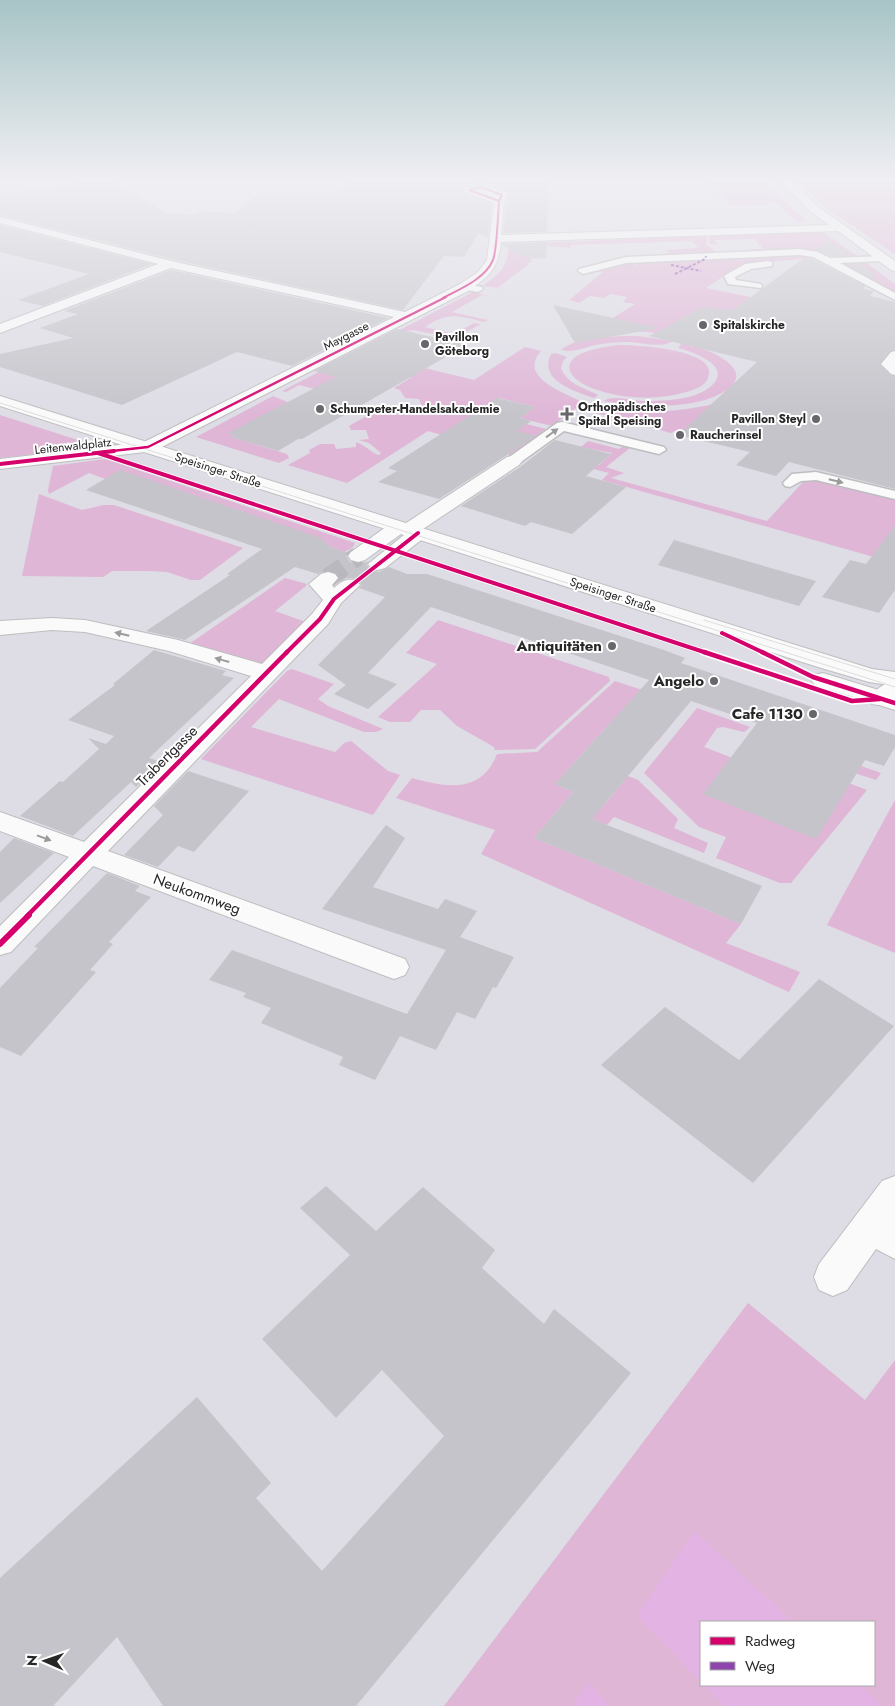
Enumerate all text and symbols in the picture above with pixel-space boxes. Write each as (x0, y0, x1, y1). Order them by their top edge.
place label: Spitalskirche (713, 316, 785, 334)
street label: Maygasse (320, 317, 372, 355)
marker: Spitalskirche (697, 319, 709, 331)
place label: Pavillon Göteborg (435, 328, 489, 360)
marker: Pavillon Göteborg (419, 338, 431, 350)
place label: Orthopädisches Spital Speising (578, 398, 666, 430)
place label: Schumpeter-Handelsakademie (330, 400, 500, 418)
marker: Schumpeter-Handelsakademie (314, 403, 326, 415)
marker: Orthopädisches Spital Speising (560, 407, 574, 421)
place label: Pavillon Steyl (731, 410, 806, 428)
marker: Pavillon Steyl (810, 413, 822, 425)
place label: Raucherinsel (690, 426, 762, 444)
one-way arrow (545, 427, 558, 438)
marker: Raucherinsel (674, 429, 686, 441)
street label: Leitenwaldplatz (34, 433, 113, 459)
street label: Speisinger Straße (172, 448, 264, 492)
one-way arrow (829, 477, 844, 485)
street label: Speisinger Straße (567, 573, 659, 617)
one-way arrow (115, 630, 130, 638)
place label: Antiquitäten (515, 635, 602, 657)
marker: Antiquitäten (606, 640, 618, 652)
one-way arrow (215, 656, 230, 664)
place label: Angelo (653, 670, 704, 692)
marker: Angelo (708, 675, 720, 687)
place label: Cafe 1130 (732, 703, 803, 725)
marker: Cafe 1130 (807, 708, 819, 720)
street label: Trabertgasse (131, 720, 203, 792)
one-way arrow (37, 834, 52, 842)
street label: Neukommweg (150, 868, 244, 920)
legend (700, 1621, 875, 1686)
text: Radweg (745, 1630, 795, 1652)
north arrow (20, 1636, 70, 1686)
text: N (22, 1655, 42, 1666)
text: Weg (745, 1655, 775, 1677)

